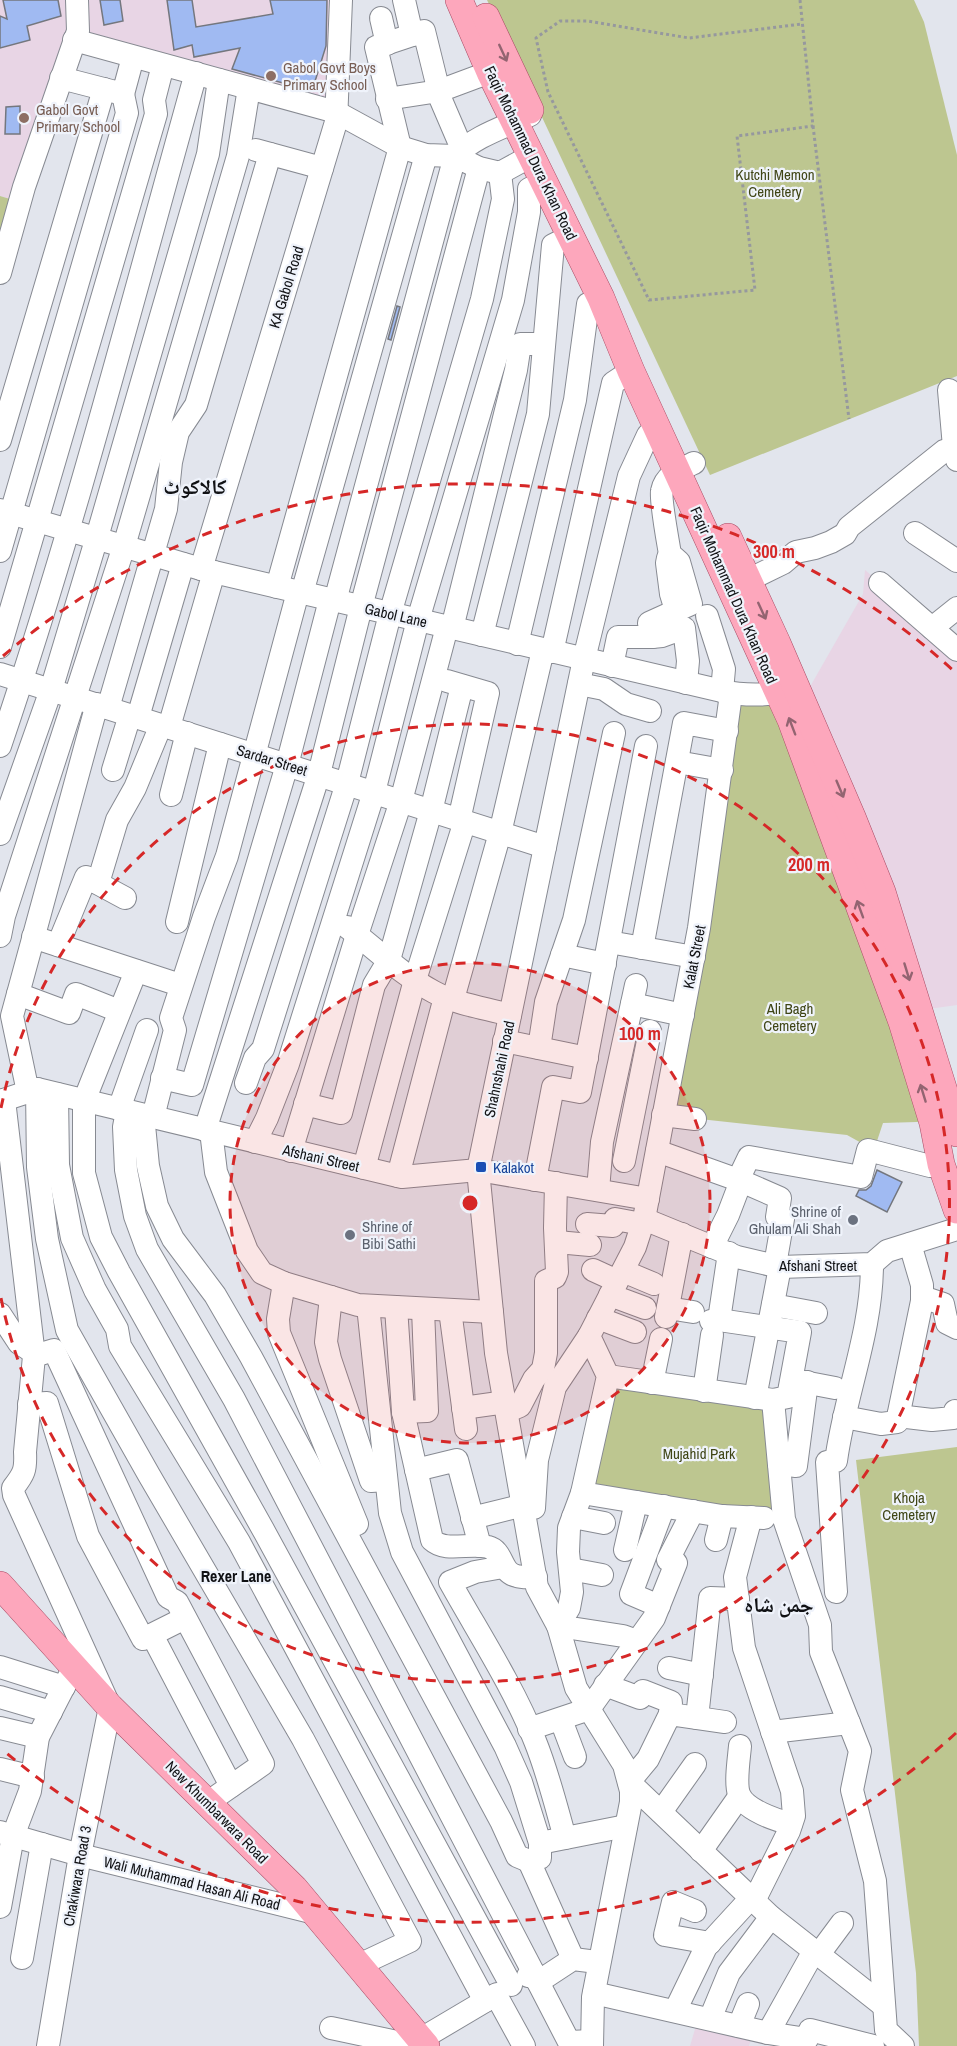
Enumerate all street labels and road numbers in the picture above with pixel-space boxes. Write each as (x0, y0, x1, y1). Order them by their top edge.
street label: Faqir Mohammad Dura Khan Road (480, 62, 582, 244)
street label: KA Gabol Road (264, 243, 308, 331)
street label: Faqir Mohammad Dura Khan Road (685, 503, 783, 687)
street label: Gabol Lane (363, 598, 429, 632)
street label: Sardar Street (234, 739, 311, 781)
street label: Kalat Street (678, 923, 711, 991)
street label: Shahnshahi Road (478, 1019, 520, 1119)
street label: Afshani Street (280, 1139, 362, 1177)
street label: Afshani Street (778, 1255, 858, 1276)
street label: New Khumbarwara Road (161, 1756, 273, 1868)
street label: Chakiwara Road 3 (58, 1824, 96, 1928)
street label: Wali Muhammad Hasan Ali Road (101, 1851, 283, 1915)

